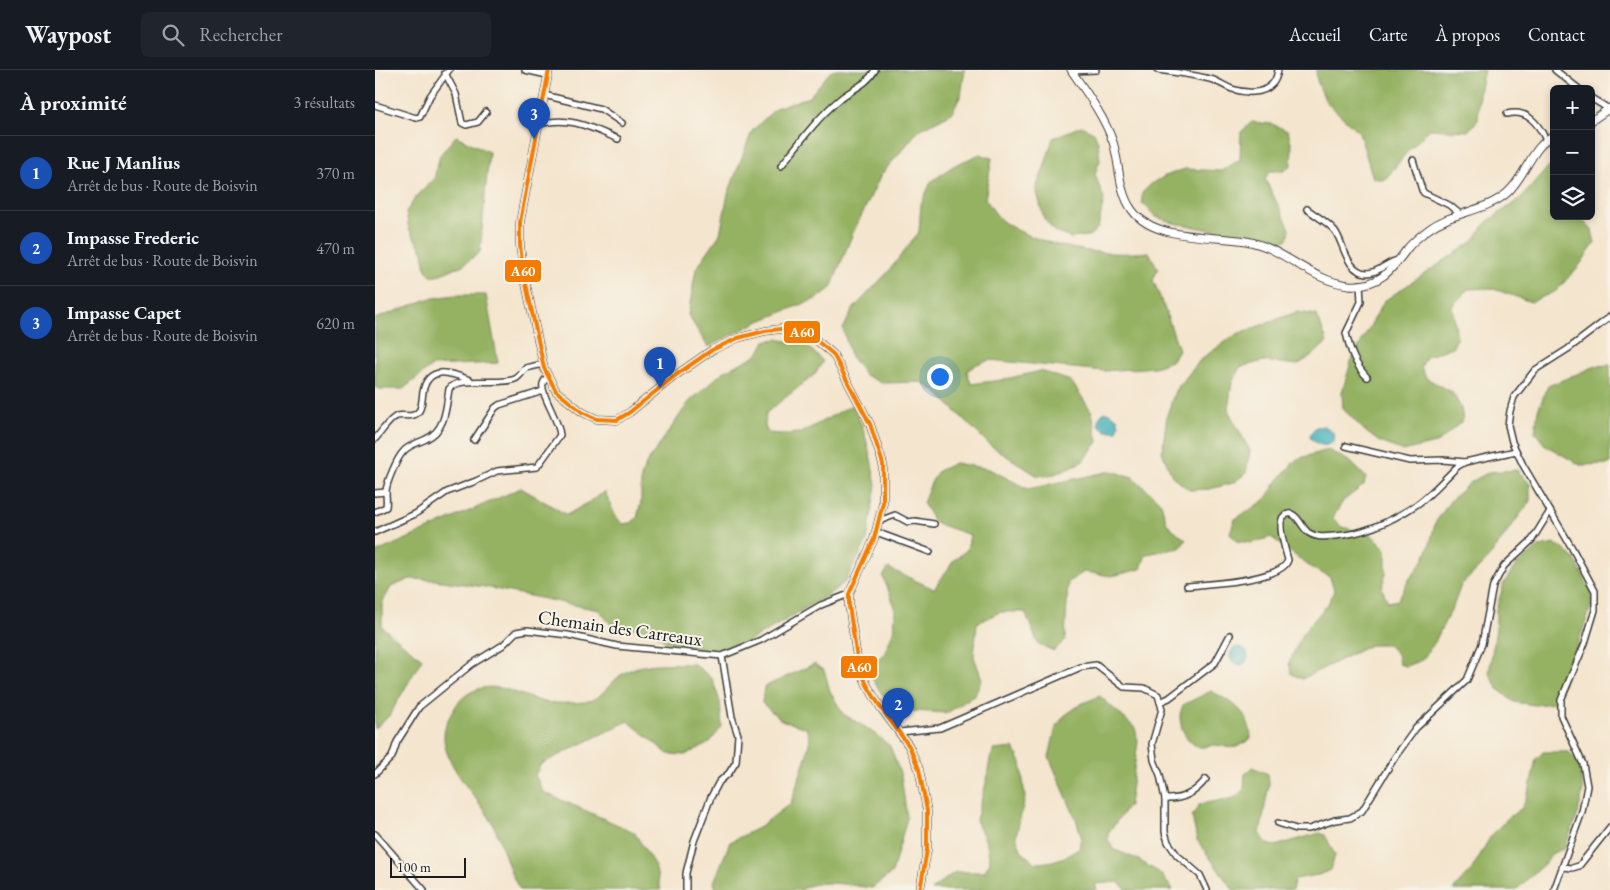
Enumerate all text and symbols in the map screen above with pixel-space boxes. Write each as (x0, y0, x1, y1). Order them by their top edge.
search box (141, 12, 491, 57)
text: Waypost (25, 19, 111, 50)
icon: search (159, 21, 187, 49)
text: Rechercher (199, 22, 283, 47)
text: Accueil (1289, 23, 1341, 46)
text: Carte (1369, 23, 1408, 46)
text: À propos (1436, 23, 1500, 46)
text: Contact (1528, 23, 1585, 46)
map controls (1550, 85, 1595, 220)
button: + (1550, 85, 1595, 130)
text: À proximité (20, 89, 127, 116)
text: 3 résultats (293, 92, 355, 113)
pin: 3 (518, 98, 550, 139)
button: − (1550, 130, 1595, 175)
text: Rue J Manlius (67, 150, 180, 175)
text: 1 (32, 163, 40, 184)
text: 370 m (316, 163, 355, 184)
text: Arrêt de bus · Route de Boisvin (67, 175, 258, 196)
button: layers (1550, 175, 1595, 220)
text: Impasse Frederic (67, 225, 199, 250)
text: 2 (32, 238, 40, 259)
text: 470 m (316, 238, 355, 259)
text: Arrêt de bus · Route de Boisvin (67, 250, 258, 271)
line badge: A60 (504, 259, 542, 283)
text: A60 (510, 262, 536, 280)
text: Impasse Capet (67, 300, 181, 325)
text: 3 (32, 313, 40, 334)
text: 620 m (316, 313, 355, 334)
line badge: A60 (783, 320, 821, 344)
text: A60 (789, 323, 815, 341)
text: Arrêt de bus · Route de Boisvin (67, 325, 258, 346)
pin: 1 (644, 347, 676, 388)
your location (927, 364, 953, 390)
street label: Chemain des Carreaux (536, 604, 704, 652)
line badge: A60 (840, 655, 878, 679)
text: A60 (846, 658, 872, 676)
pin: 2 (882, 688, 914, 729)
scale bar (390, 855, 466, 878)
text: 100 m (397, 858, 431, 876)

